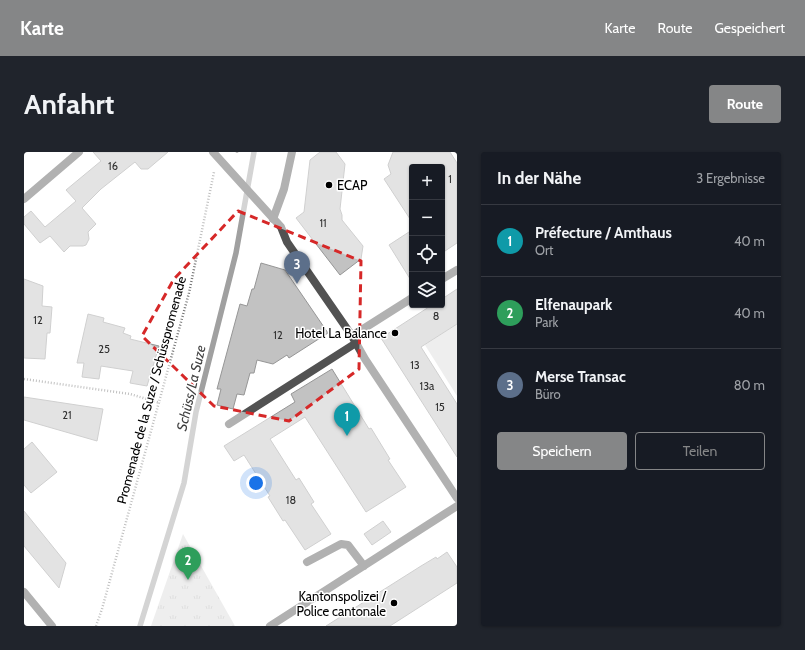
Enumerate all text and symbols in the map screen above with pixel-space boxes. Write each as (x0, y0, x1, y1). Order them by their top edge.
text: Karte (20, 17, 64, 40)
text: Karte (605, 19, 635, 37)
text: Route (657, 19, 693, 37)
text: Gespeichert (715, 19, 785, 37)
button: Route (709, 85, 781, 123)
text: Anfahrt (24, 87, 114, 121)
house number: 16 (108, 159, 118, 173)
map controls (409, 164, 445, 308)
button: + (409, 164, 445, 200)
text: In der Nähe (497, 168, 581, 188)
text: 3 Ergebnisse (696, 170, 765, 186)
house number: 1 (448, 172, 452, 186)
place label: ECAP (337, 177, 368, 193)
marker: ECAP (324, 180, 334, 190)
button: − (409, 200, 445, 236)
house number: 11 (319, 216, 327, 230)
text: Préfecture / Amthaus (535, 224, 672, 242)
text: 1 (508, 233, 512, 249)
text: 40 m (734, 233, 765, 249)
button: locate (409, 236, 445, 272)
text: Ort (535, 242, 553, 258)
pin: 3 (284, 251, 310, 284)
button: layers (409, 272, 445, 308)
street label: Promenade de la Suze / Schüsspromenade (113, 274, 189, 505)
text: Elfenaupark (535, 296, 612, 314)
text: 2 (507, 305, 513, 321)
text: 40 m (734, 305, 765, 321)
house number: 8 (433, 309, 439, 323)
house number: 12 (33, 313, 43, 327)
text: Park (535, 314, 558, 330)
place label: Hotel La Balance (295, 325, 387, 341)
house number: 12 (273, 328, 283, 342)
marker: Hotel La Balance (390, 328, 400, 338)
house number: 25 (98, 342, 110, 356)
water label: Schüss/La Suze (172, 343, 210, 433)
house number: 13 (410, 358, 420, 372)
text: Merse Transac (535, 368, 626, 386)
text: 3 (506, 377, 514, 393)
text: 80 m (734, 377, 765, 393)
house number: 13a (420, 379, 435, 393)
text: Büro (535, 386, 561, 402)
house number: 15 (435, 400, 445, 414)
pin: 1 (334, 403, 360, 436)
house number: 21 (62, 408, 72, 422)
button: Speichern (497, 432, 627, 470)
button: Teilen (635, 432, 765, 470)
your location (246, 473, 266, 493)
house number: 18 (286, 493, 296, 507)
pin: 2 (175, 547, 201, 580)
place label: Kantonspolizei / Police cantonale (296, 588, 387, 619)
marker: Kantonspolizei / Police cantonale (389, 598, 399, 608)

